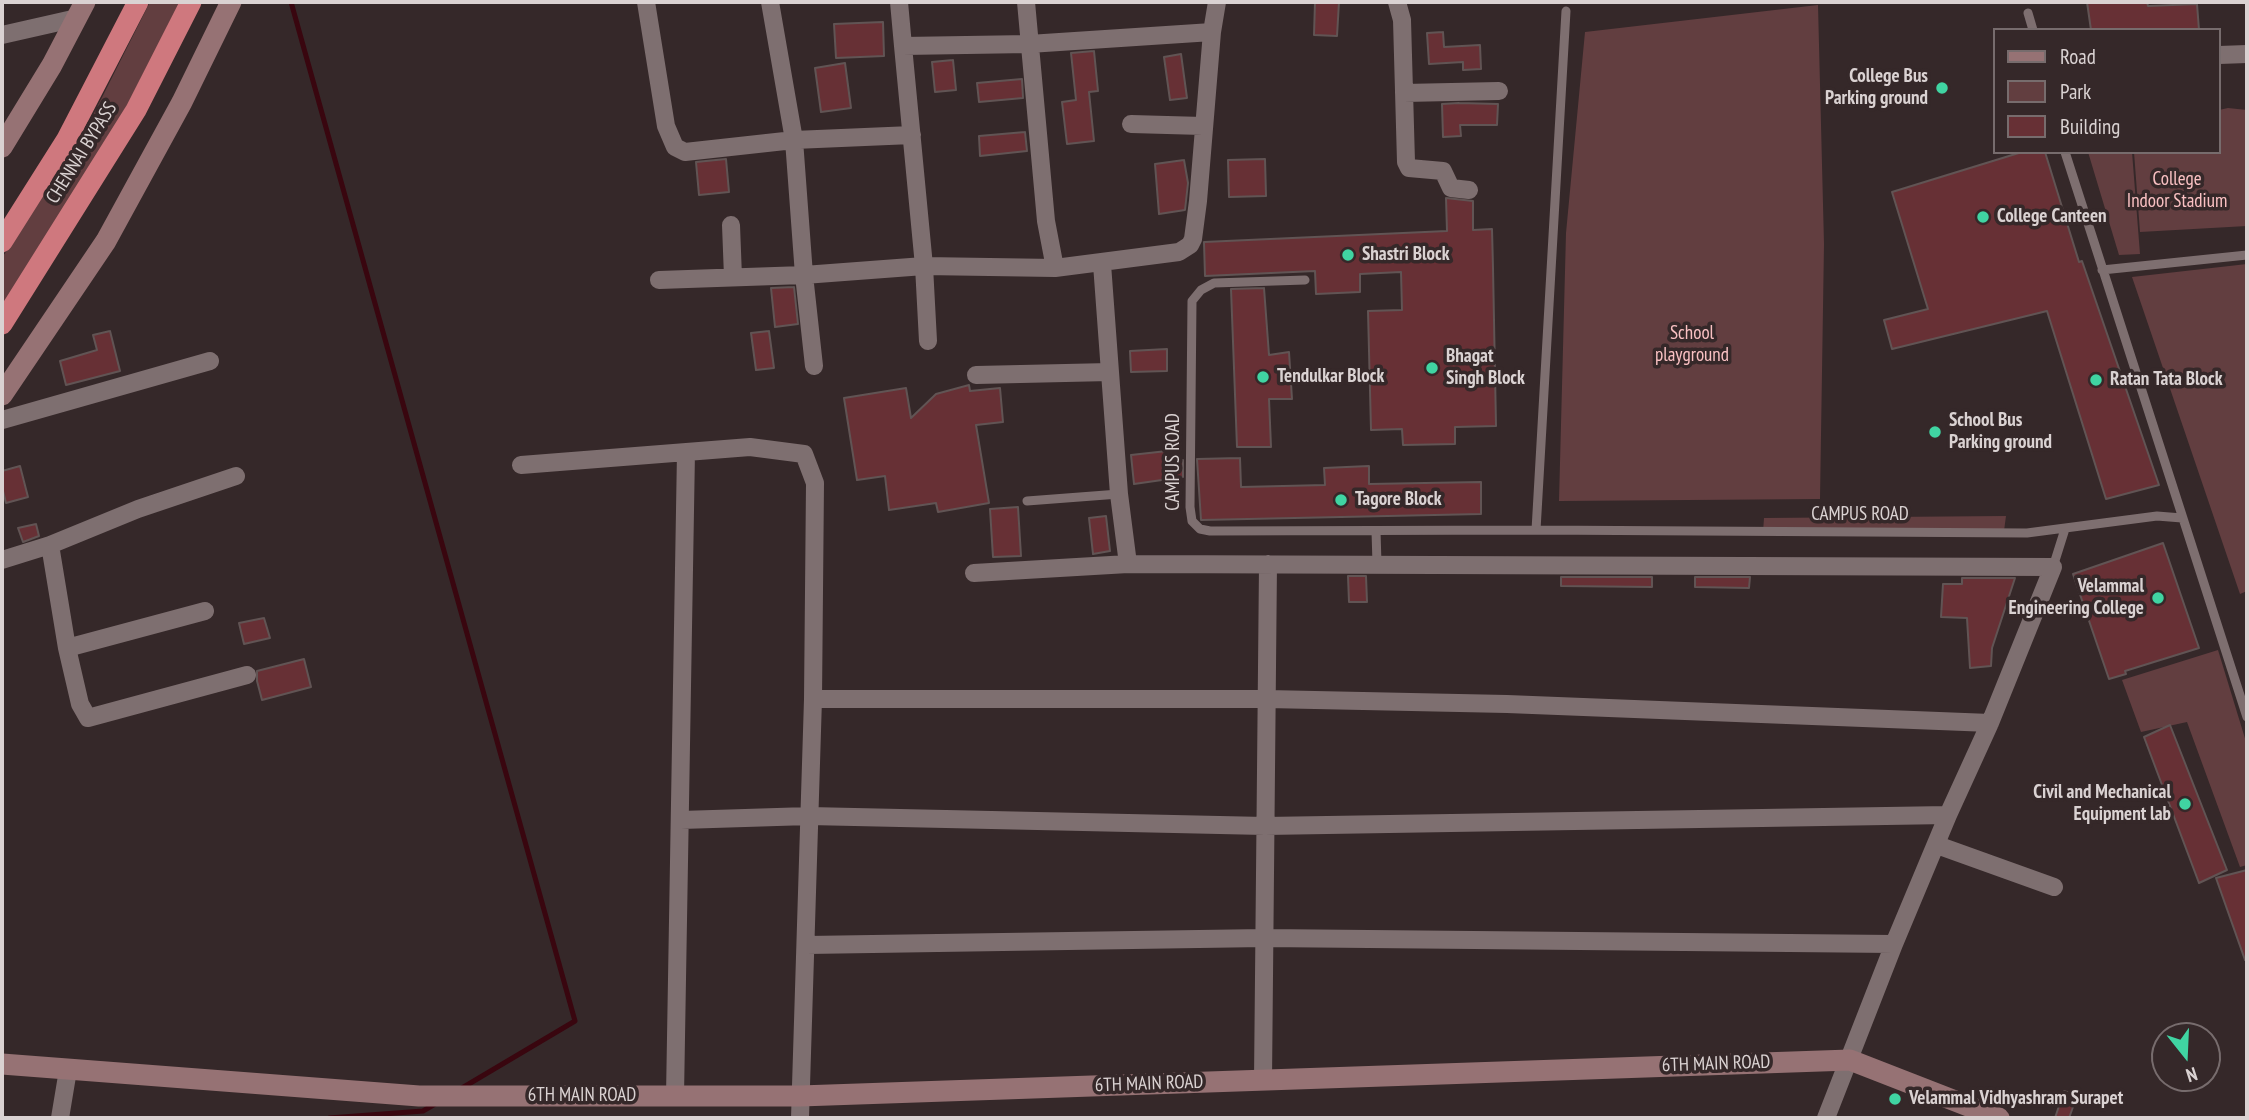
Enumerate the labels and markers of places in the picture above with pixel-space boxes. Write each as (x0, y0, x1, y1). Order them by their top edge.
place label: College Bus Parking ground (1825, 66, 1928, 110)
marker: College Bus Parking ground (1934, 80, 1950, 96)
place label: College Canteen (1997, 206, 2107, 228)
marker: College Canteen (1975, 209, 1991, 225)
place label: Shastri Block (1362, 244, 1449, 266)
marker: Shastri Block (1340, 247, 1356, 263)
place label: Bhagat Singh Block (1446, 346, 1525, 390)
marker: Bhagat Singh Block (1424, 360, 1440, 376)
place label: Tendulkar Block (1277, 366, 1384, 388)
marker: Tendulkar Block (1255, 369, 1271, 385)
place label: Ratan Tata Block (2110, 369, 2223, 391)
marker: Ratan Tata Block (2088, 372, 2104, 388)
place label: School Bus Parking ground (1949, 410, 2052, 454)
marker: School Bus Parking ground (1927, 424, 1943, 440)
place label: Tagore Block (1355, 489, 1442, 511)
marker: Tagore Block (1333, 492, 1349, 508)
place label: Velammal Engineering College (2009, 576, 2144, 620)
marker: Velammal Engineering College (2150, 590, 2166, 606)
place label: Civil and Mechanical Equipment lab (2033, 782, 2171, 826)
marker: Civil and Mechanical Equipment lab (2177, 796, 2193, 812)
place label: Velammal Vidhyashram Surapet (1909, 1088, 2123, 1110)
marker: Velammal Vidhyashram Surapet (1887, 1091, 1903, 1107)

